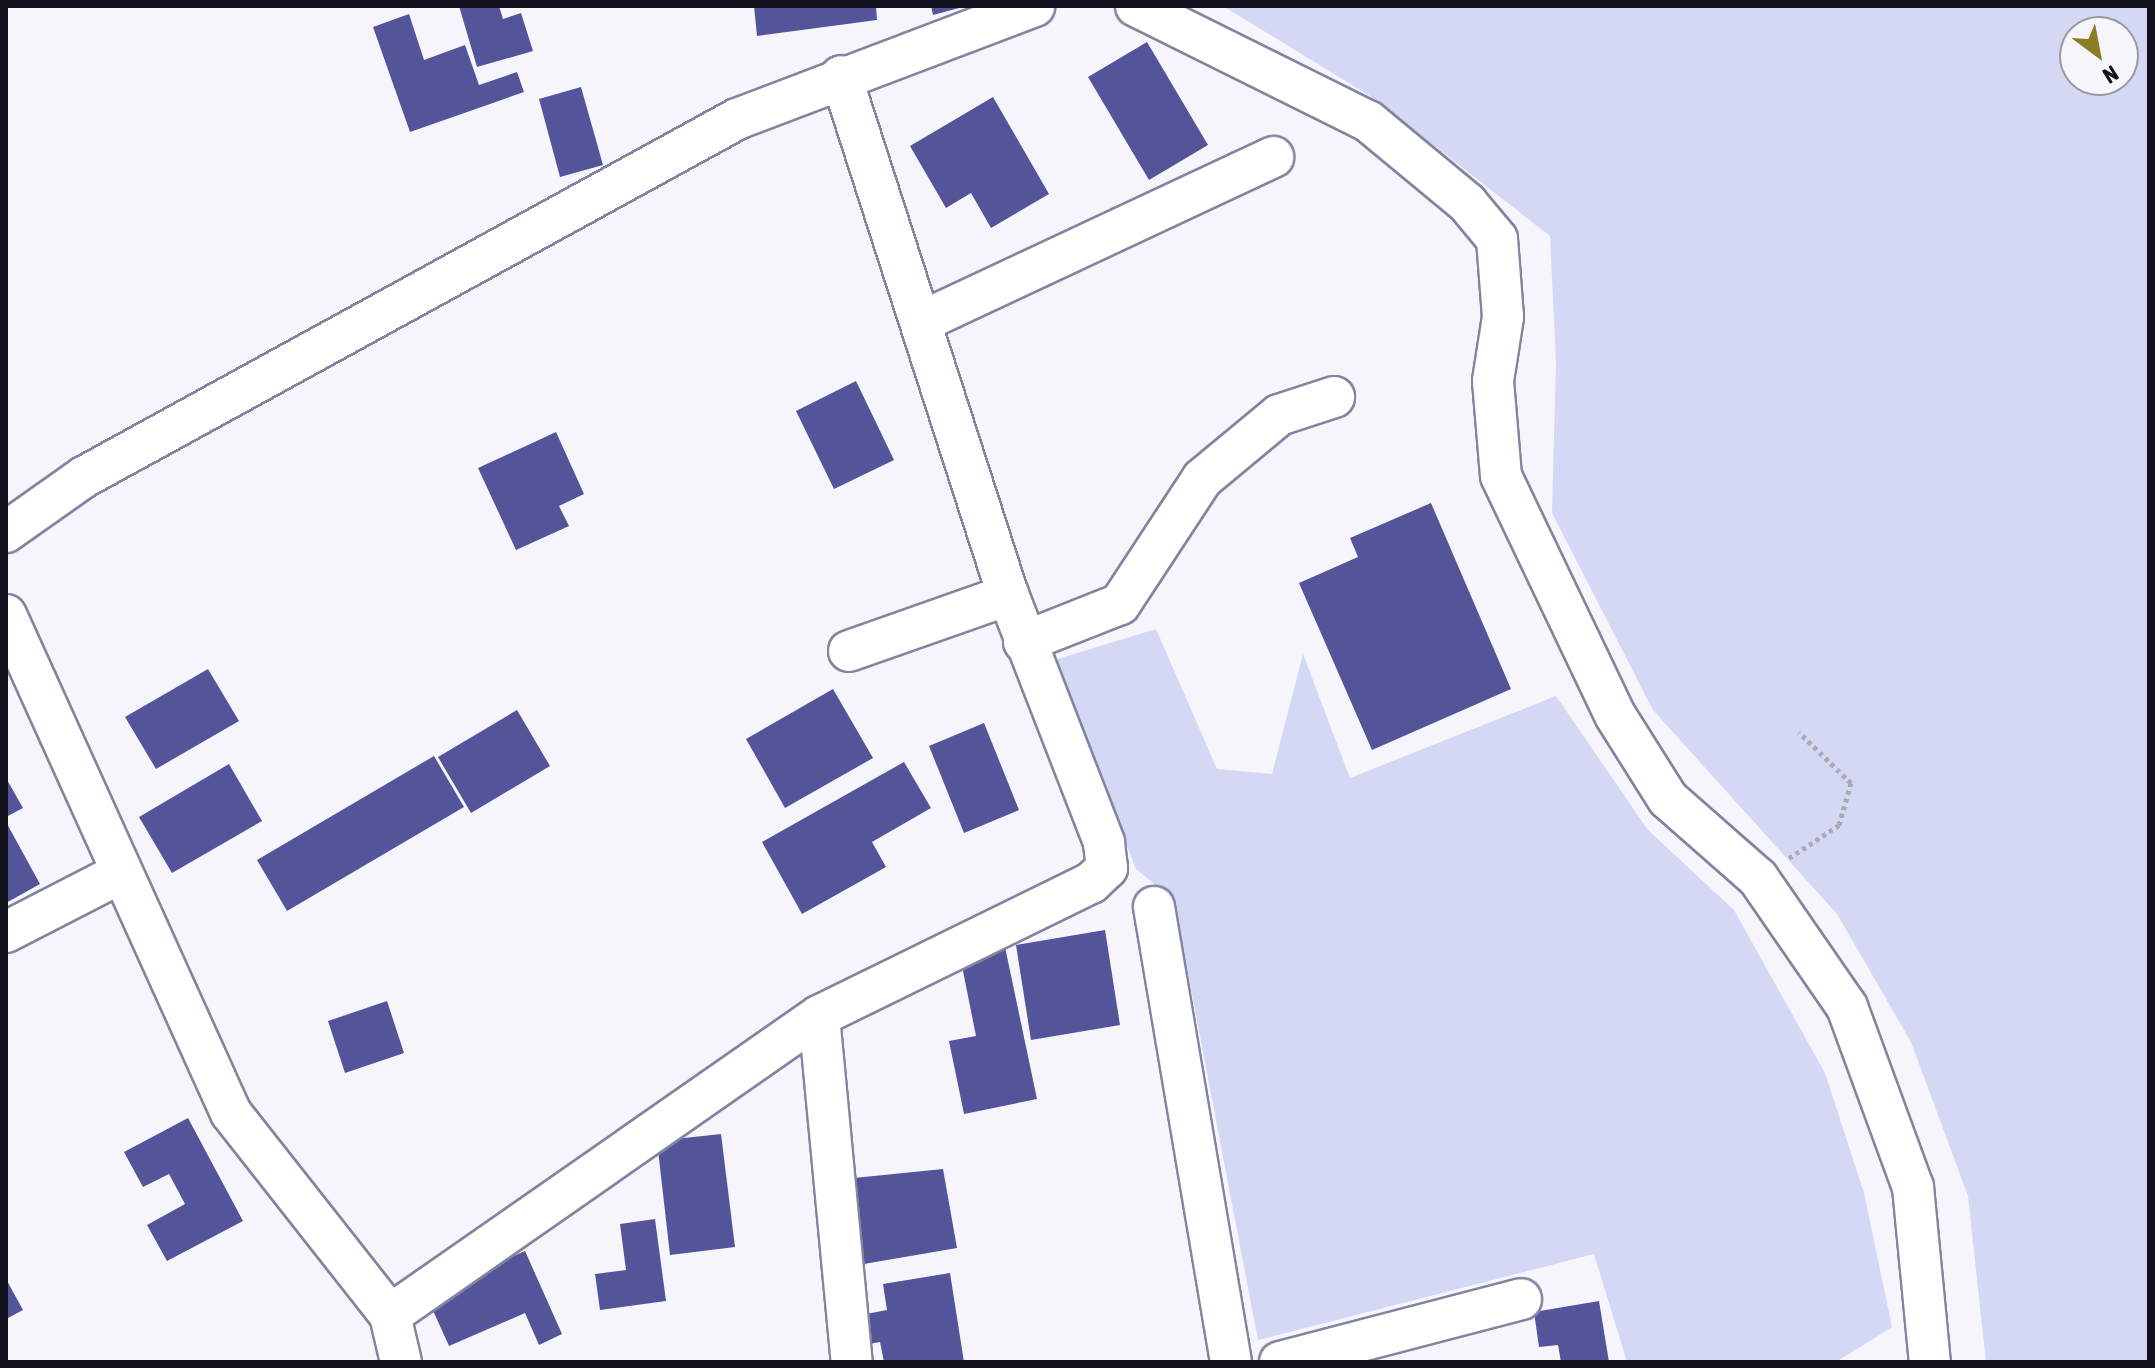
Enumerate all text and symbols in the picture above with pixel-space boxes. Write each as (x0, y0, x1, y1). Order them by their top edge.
north arrow (2059, 16, 2139, 96)
text: N (2098, 60, 2123, 89)

